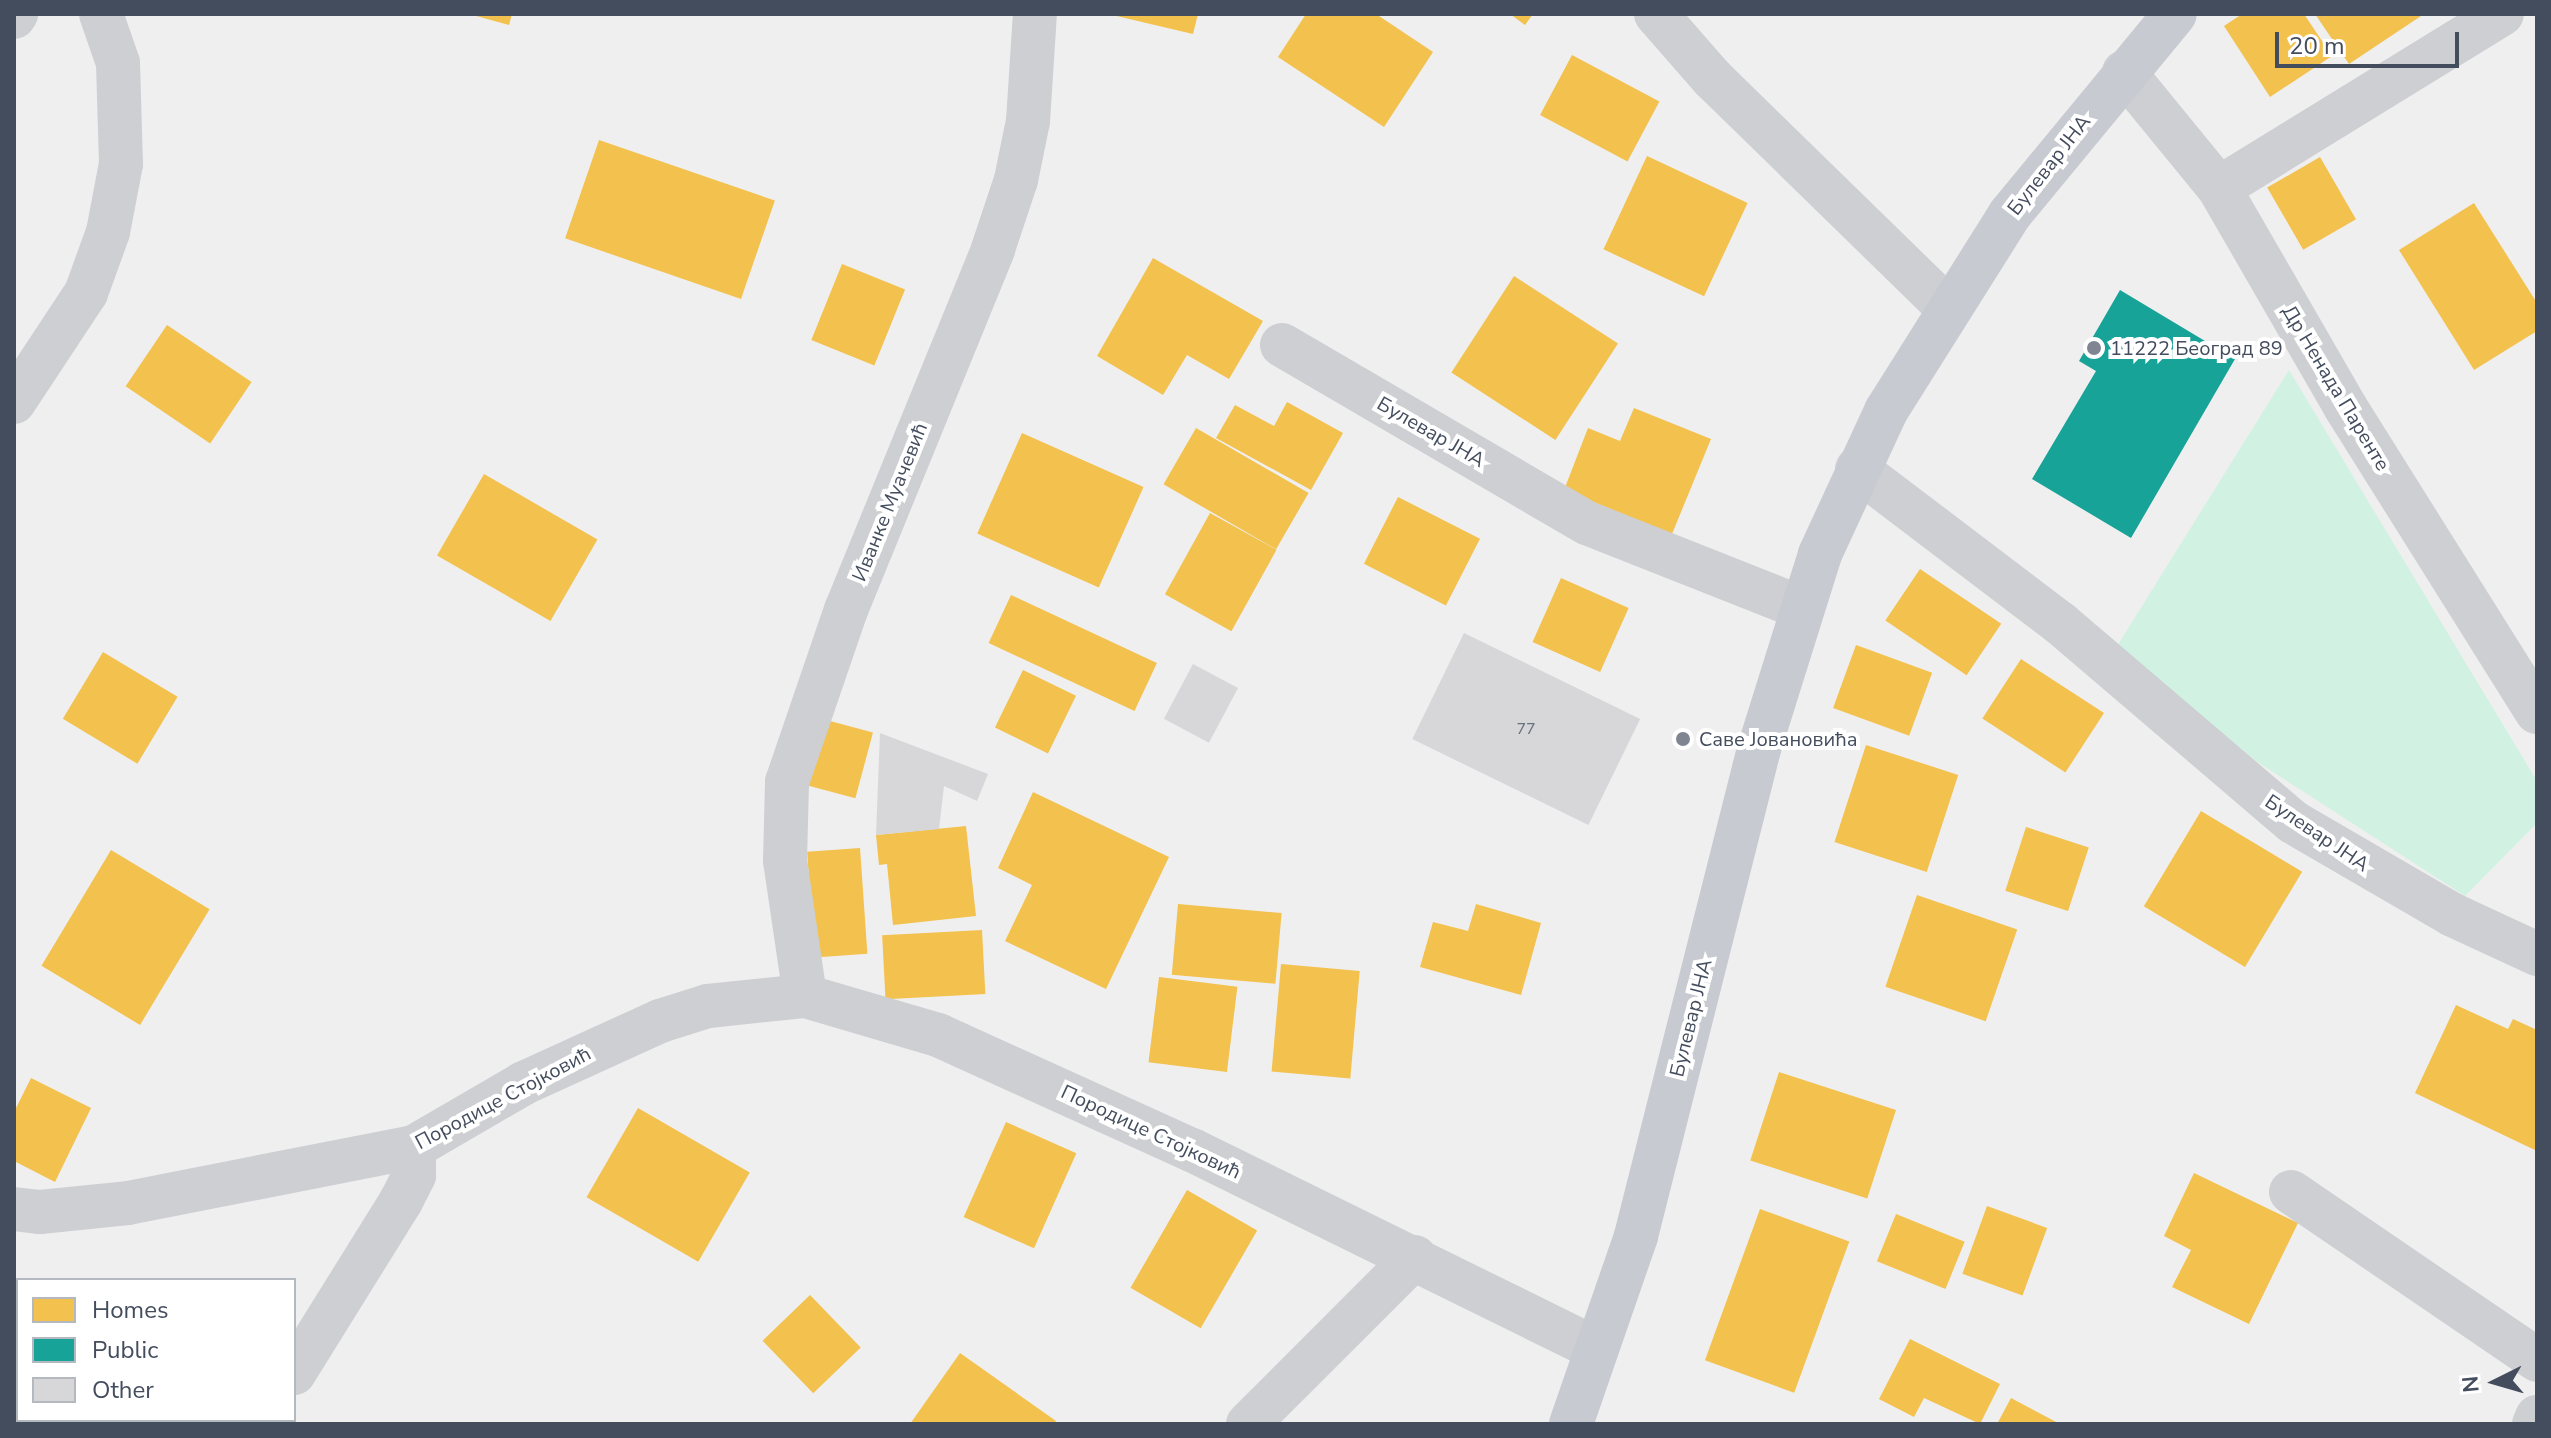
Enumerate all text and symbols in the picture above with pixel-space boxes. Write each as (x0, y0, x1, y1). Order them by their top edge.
scale bar (2279, 16, 2463, 66)
text: 20 m (2289, 30, 2345, 62)
street label: Булевар ЈНА (2002, 110, 2096, 220)
street label: Др Ненада Паренте (2277, 301, 2395, 475)
place label: 11222 Београд 89 (2110, 336, 2283, 360)
marker: 11222 Београд 89 (2085, 339, 2103, 357)
street label: Булевар ЈНА (1373, 392, 1489, 472)
street label: Иванке Муачевић (847, 419, 933, 585)
house number: 77 (1516, 719, 1536, 739)
place label: Саве Јовановића (1699, 727, 1857, 751)
marker: Саве Јовановића (1674, 730, 1692, 748)
street label: Булевар ЈНА (2260, 789, 2374, 877)
street label: Булевар ЈНА (1665, 957, 1717, 1079)
street label: Породице Стојковић (411, 1041, 595, 1155)
street label: Породице Стојковић (1057, 1080, 1245, 1184)
legend (16, 1278, 296, 1422)
text: Homes (92, 1294, 168, 1326)
text: Public (92, 1334, 158, 1366)
north arrow (2455, 1342, 2535, 1422)
text: Other (92, 1374, 154, 1406)
text: N (2455, 1375, 2487, 1394)

